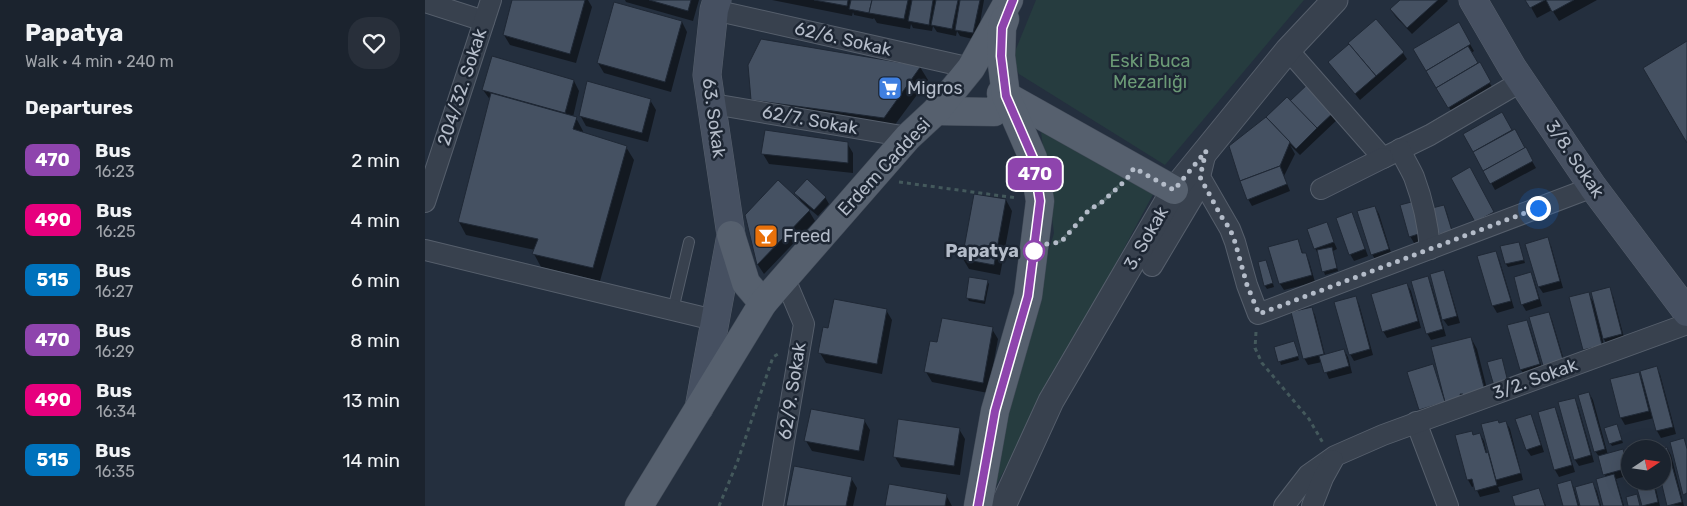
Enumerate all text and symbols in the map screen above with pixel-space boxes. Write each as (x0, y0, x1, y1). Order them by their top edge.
button: heart (348, 17, 400, 69)
street label: 62/6. Sokak (792, 17, 894, 61)
text: Papatya (25, 19, 123, 47)
street label: 204/32. Sokak (433, 25, 492, 148)
park label: Eski Buca Mezarlığı (1110, 50, 1190, 93)
text: Walk · 4 min · 240 m (25, 52, 174, 71)
supermarket icon: Migros (877, 75, 903, 101)
street label: 63. Sokak (698, 77, 731, 160)
place label: Migros (907, 77, 963, 99)
text: Departures (25, 96, 133, 119)
street label: 62/7. Sokak (760, 101, 860, 139)
street label: Erdem Caddesi (833, 114, 935, 220)
street label: 3/8. Sokak (1541, 116, 1609, 203)
text: Bus (95, 139, 131, 162)
text: 470 (35, 149, 70, 171)
text: 2 min (351, 149, 400, 172)
line badge: 470 (1006, 158, 1064, 190)
text: 16:23 (95, 162, 135, 181)
text: 470 (1018, 163, 1052, 185)
your location (1526, 196, 1551, 221)
text: Bus (96, 199, 132, 222)
street label: 3. Sokak (1119, 202, 1173, 274)
text: 490 (35, 209, 71, 231)
text: 4 min (351, 209, 400, 232)
text: 16:25 (96, 222, 136, 241)
bar icon: Freed (753, 223, 779, 249)
place label: Freed (783, 225, 831, 247)
place label: Papatya (945, 240, 1019, 262)
marker: Papatya (1023, 240, 1045, 262)
text: Bus (95, 259, 131, 282)
text: 515 (36, 269, 69, 291)
text: 6 min (351, 269, 400, 292)
text: 16:27 (95, 282, 133, 301)
text: Bus (95, 319, 131, 342)
text: 470 (35, 329, 70, 351)
text: 8 min (350, 329, 400, 352)
street label: 62/9. Sokak (773, 340, 811, 441)
text: 16:29 (95, 342, 134, 361)
street label: 3/2. Sokak (1490, 353, 1581, 404)
text: Bus (96, 379, 132, 402)
text: 490 (35, 389, 71, 411)
text: 13 min (343, 389, 400, 412)
text: 16:34 (96, 402, 136, 421)
text: Bus (95, 439, 131, 462)
north arrow (1621, 440, 1671, 490)
map controls (1621, 440, 1671, 490)
text: 515 (36, 449, 69, 471)
text: 14 min (342, 449, 400, 472)
text: 16:35 (95, 462, 135, 481)

